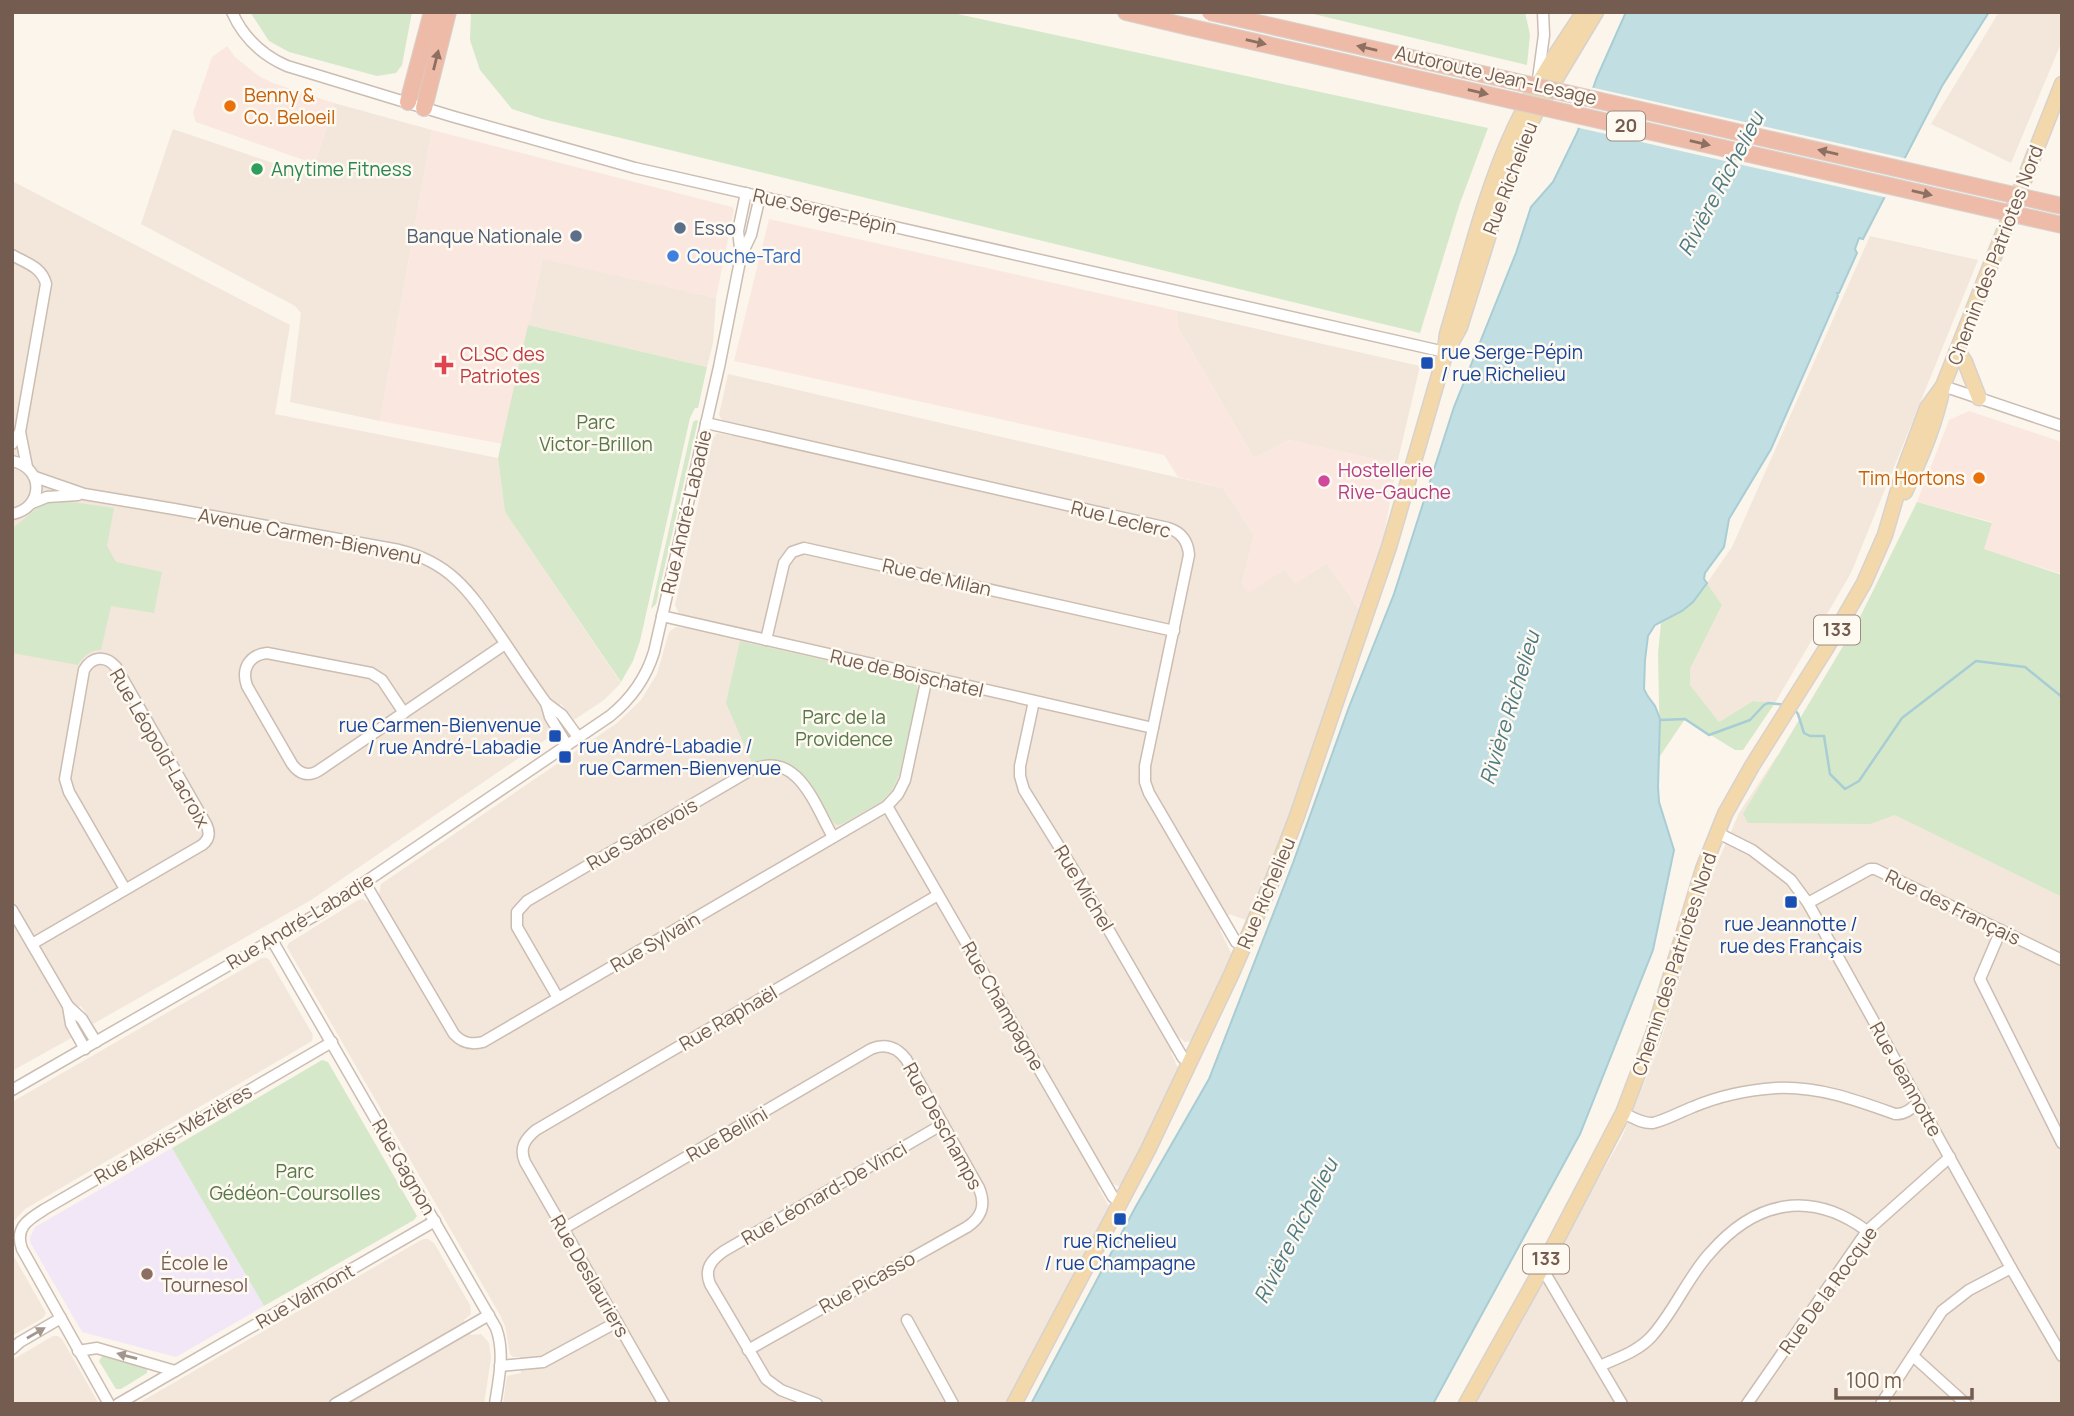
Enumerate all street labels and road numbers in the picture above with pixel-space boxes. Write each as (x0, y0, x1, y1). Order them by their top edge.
street label: Autoroute Jean-Lesage (1393, 39, 1599, 111)
road number: 20 (1607, 112, 1645, 140)
street label: Rue Richelieu (1477, 118, 1543, 238)
street label: Chemin des Patriotes Nord (1941, 141, 2049, 369)
street label: Rue Serge-Pépin (750, 182, 900, 240)
street label: Rue André-Labadie (654, 427, 718, 597)
street label: Rue Leclerc (1068, 494, 1174, 544)
street label: Avenue Carmen-Bienvenu (196, 502, 424, 570)
street label: Rue de Milan (880, 552, 994, 602)
road number: 133 (1814, 616, 1860, 644)
street label: Rue de Boischatel (828, 643, 986, 703)
street label: Rue Léopold-Lacroix (104, 664, 216, 832)
street label: Rue Sabrevois (582, 792, 702, 876)
street label: Rue Richelieu (1231, 833, 1301, 953)
street label: Rue Michel (1048, 840, 1120, 936)
street label: Chemin des Patriotes Nord (1626, 849, 1722, 1079)
street label: Rue des Français (1881, 863, 2025, 951)
street label: Rue André-Labadie (222, 867, 378, 975)
street label: Rue Sylvain (605, 906, 705, 978)
street label: Rue Champagne (955, 937, 1051, 1075)
street label: Rue Raphaël (674, 979, 782, 1057)
street label: Rue Jeannotte (1864, 1017, 1948, 1141)
street label: Rue Deschamps (897, 1058, 989, 1194)
street label: Rue Alexis-Mézières (89, 1078, 257, 1190)
street label: Rue Bellini (682, 1100, 772, 1168)
street label: Rue Gagnon (366, 1114, 442, 1220)
street label: Rue Léonard-De Vinci (737, 1135, 911, 1251)
street label: Rue Deslauriers (544, 1210, 636, 1342)
street label: Rue De la Rocque (1773, 1221, 1883, 1359)
road number: 133 (1523, 1244, 1569, 1274)
street label: Rue Picasso (814, 1245, 920, 1319)
street label: Rue Valmont (251, 1257, 359, 1335)

